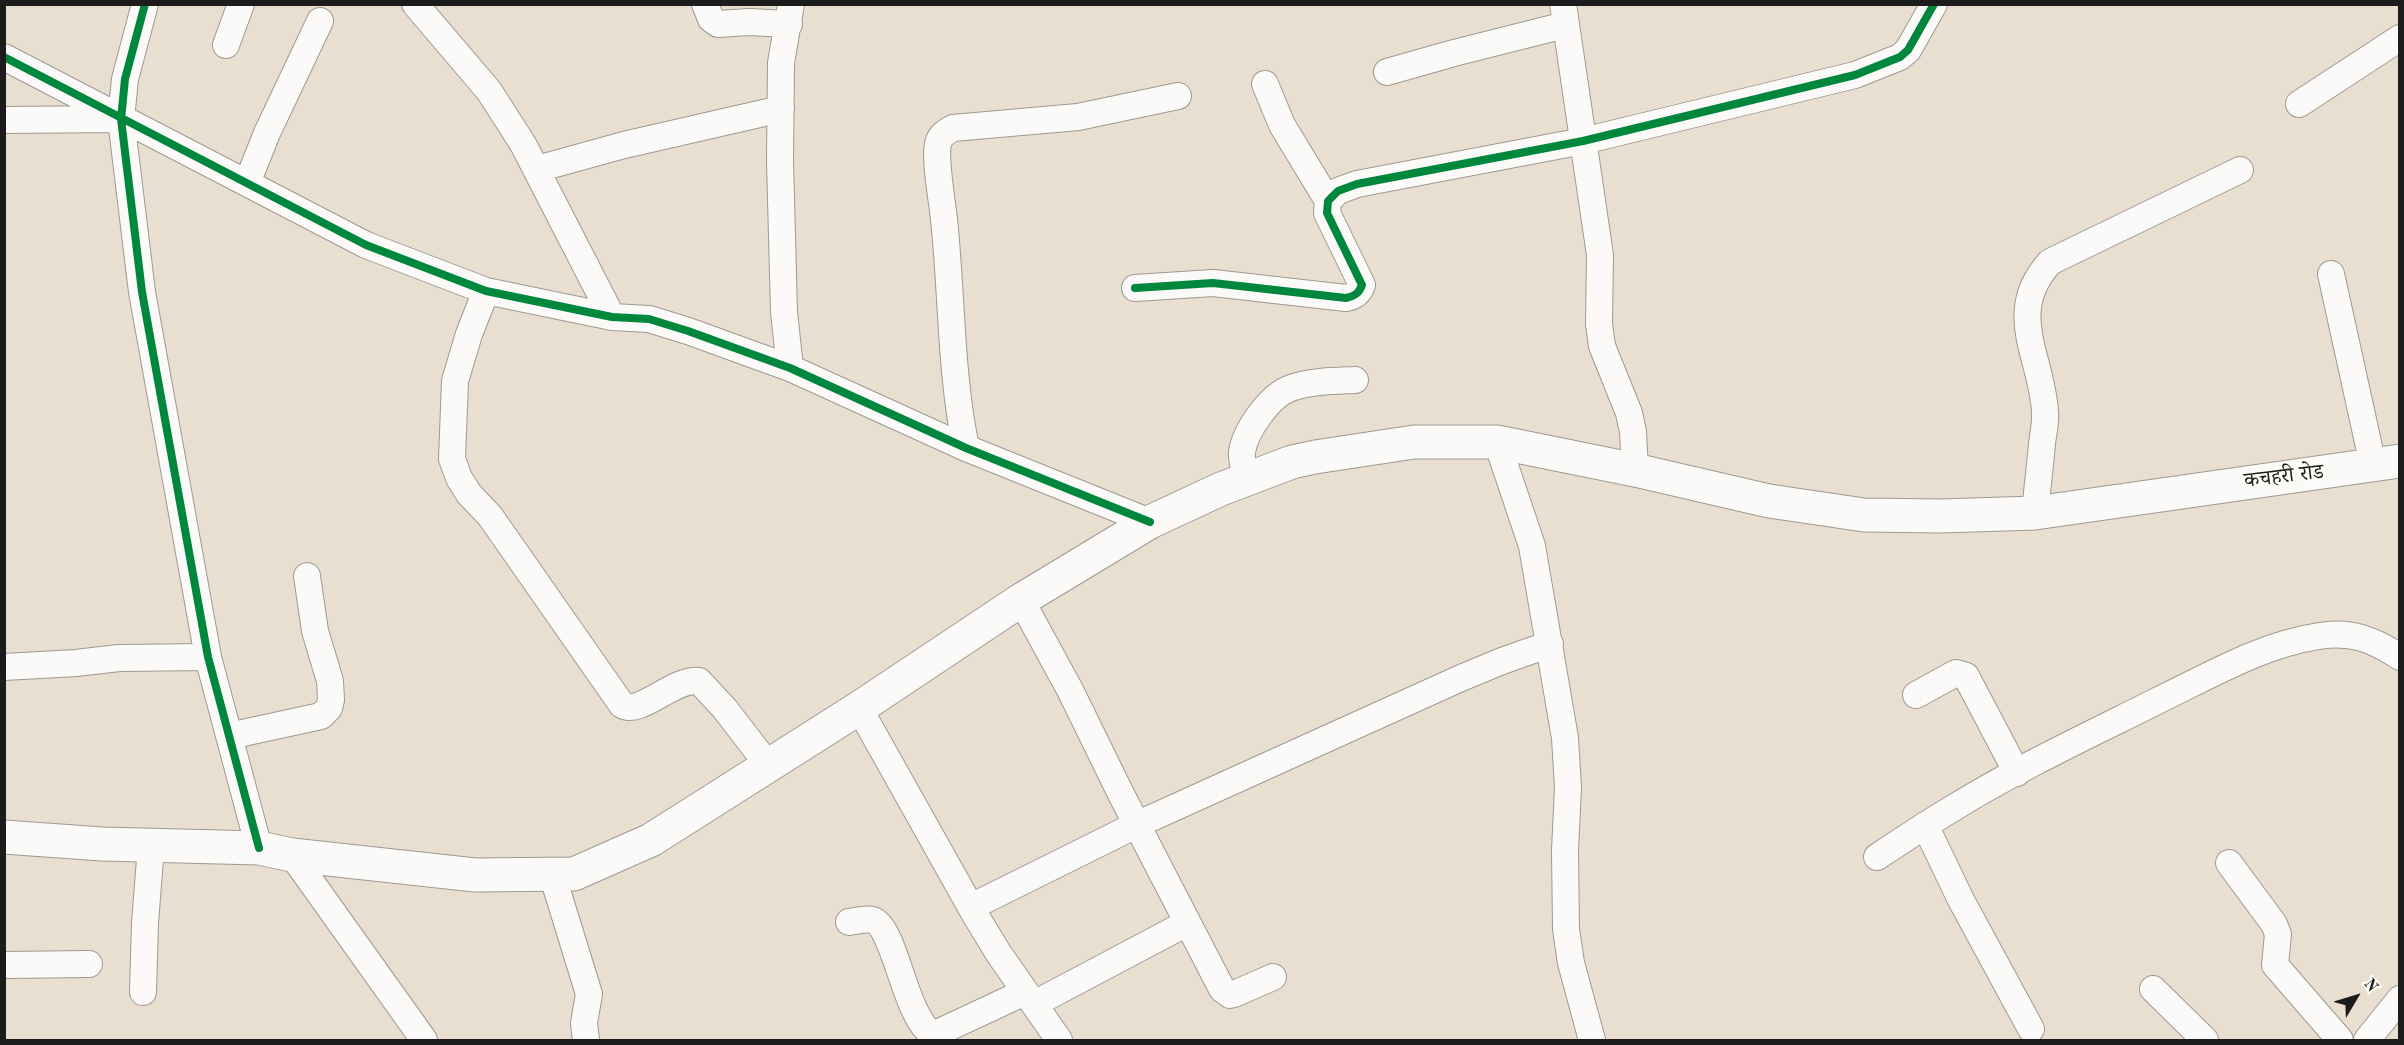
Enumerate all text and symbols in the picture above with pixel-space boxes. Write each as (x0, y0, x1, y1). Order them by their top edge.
street label: कचहरी रोड (2243, 460, 2325, 494)
north arrow (2326, 967, 2386, 1027)
text: N (2360, 976, 2380, 996)

